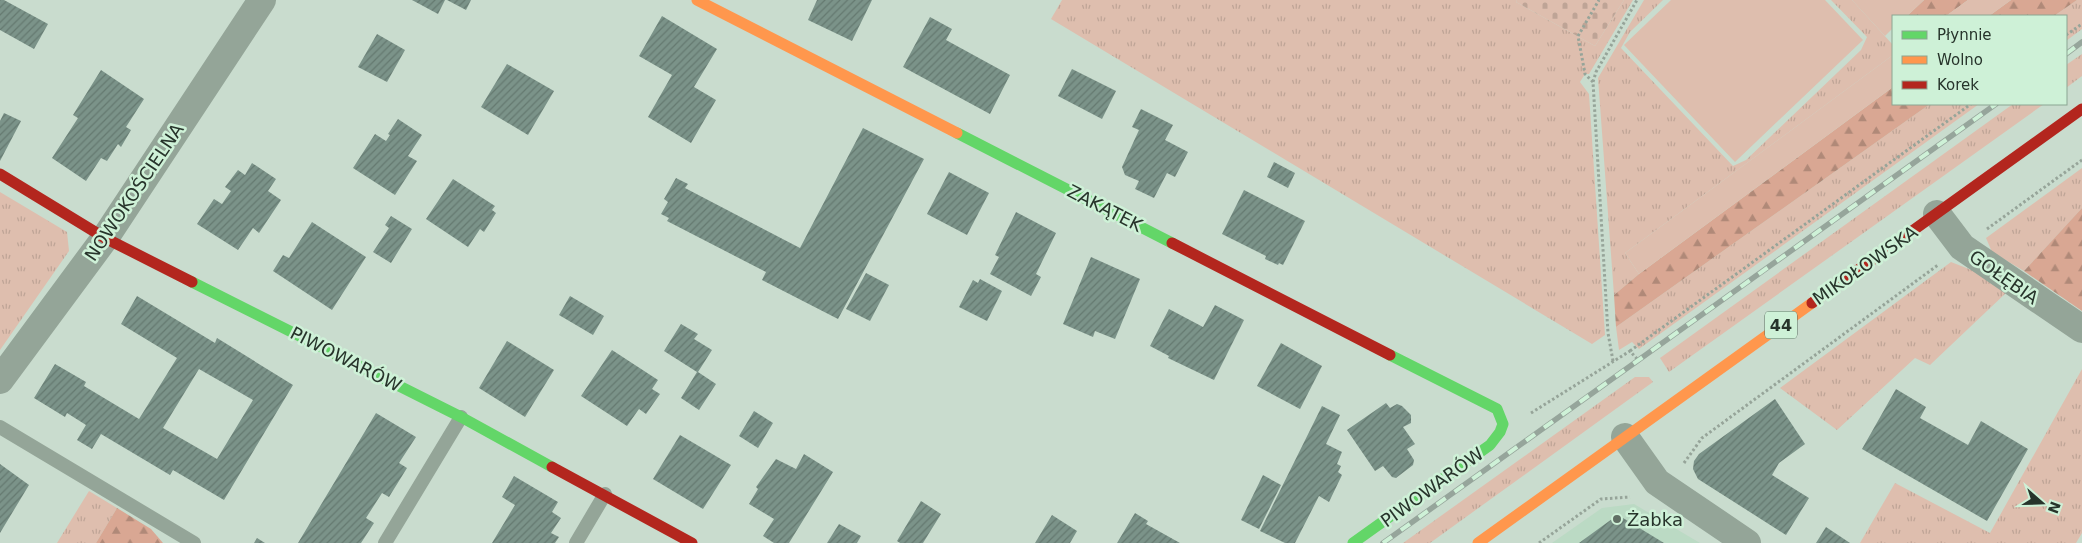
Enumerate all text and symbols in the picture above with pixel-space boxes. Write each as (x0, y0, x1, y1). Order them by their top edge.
legend (1892, 15, 2067, 105)
text: Płynnie (1937, 26, 1992, 44)
text: Wolno (1937, 51, 1983, 69)
text: Korek (1937, 76, 1979, 94)
street label: NOWOKOŚCIELNA (80, 119, 188, 265)
street label: ZAKĄTEK (1064, 180, 1147, 236)
street label: MIKOŁOWSKA (1809, 221, 1922, 309)
street label: GOŁĘBIA (1965, 246, 2043, 309)
road number: 44 (1765, 312, 1797, 338)
street label: PIWOWARÓW (287, 322, 405, 396)
street label: PIWOWARÓW (1377, 443, 1488, 531)
north arrow (2017, 478, 2067, 528)
text: N (2045, 499, 2064, 516)
place label: Żabka (1627, 509, 1683, 530)
marker: Żabka (1611, 513, 1623, 525)

